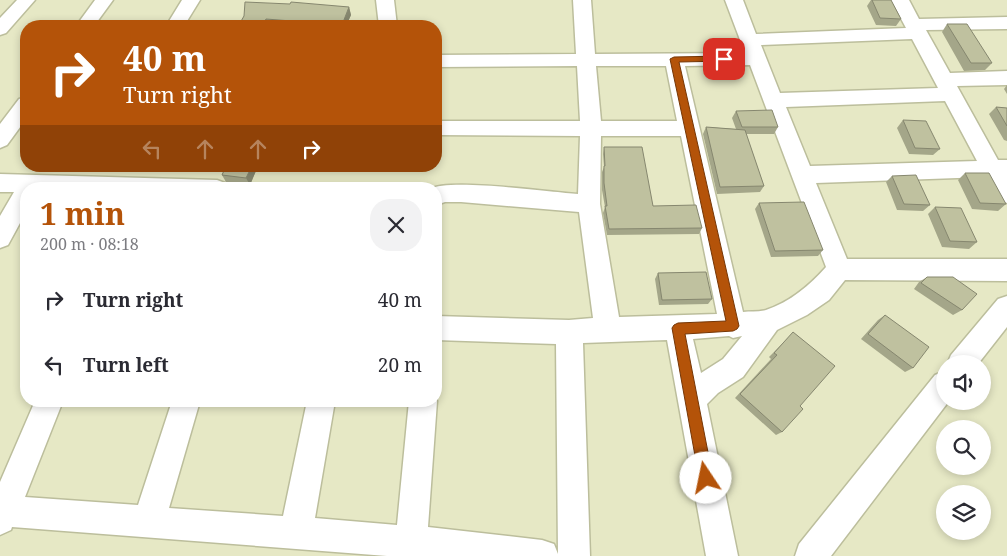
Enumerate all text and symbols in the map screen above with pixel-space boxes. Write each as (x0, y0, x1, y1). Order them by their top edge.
text: 40 m (123, 34, 206, 81)
pin (703, 38, 745, 80)
icon: right (40, 40, 105, 105)
icon: arrive (710, 45, 738, 73)
text: Turn right (123, 79, 232, 109)
icon: left (138, 135, 166, 163)
icon: ahead (191, 135, 219, 163)
icon: ahead (244, 135, 272, 163)
icon: right (297, 135, 325, 163)
text: 1 min (40, 193, 125, 234)
button: close (370, 199, 422, 251)
text: 200 m · 08:18 (40, 233, 139, 255)
icon: right (40, 286, 68, 314)
text: Turn right (83, 287, 183, 313)
text: 40 m (378, 287, 422, 313)
icon: left (40, 351, 68, 379)
text: Turn left (83, 352, 169, 378)
text: 20 m (378, 352, 422, 378)
map controls (936, 355, 991, 540)
button: sound (936, 355, 991, 410)
button: search (936, 420, 991, 475)
position arrow (679, 451, 731, 503)
button: layers (936, 485, 991, 540)

